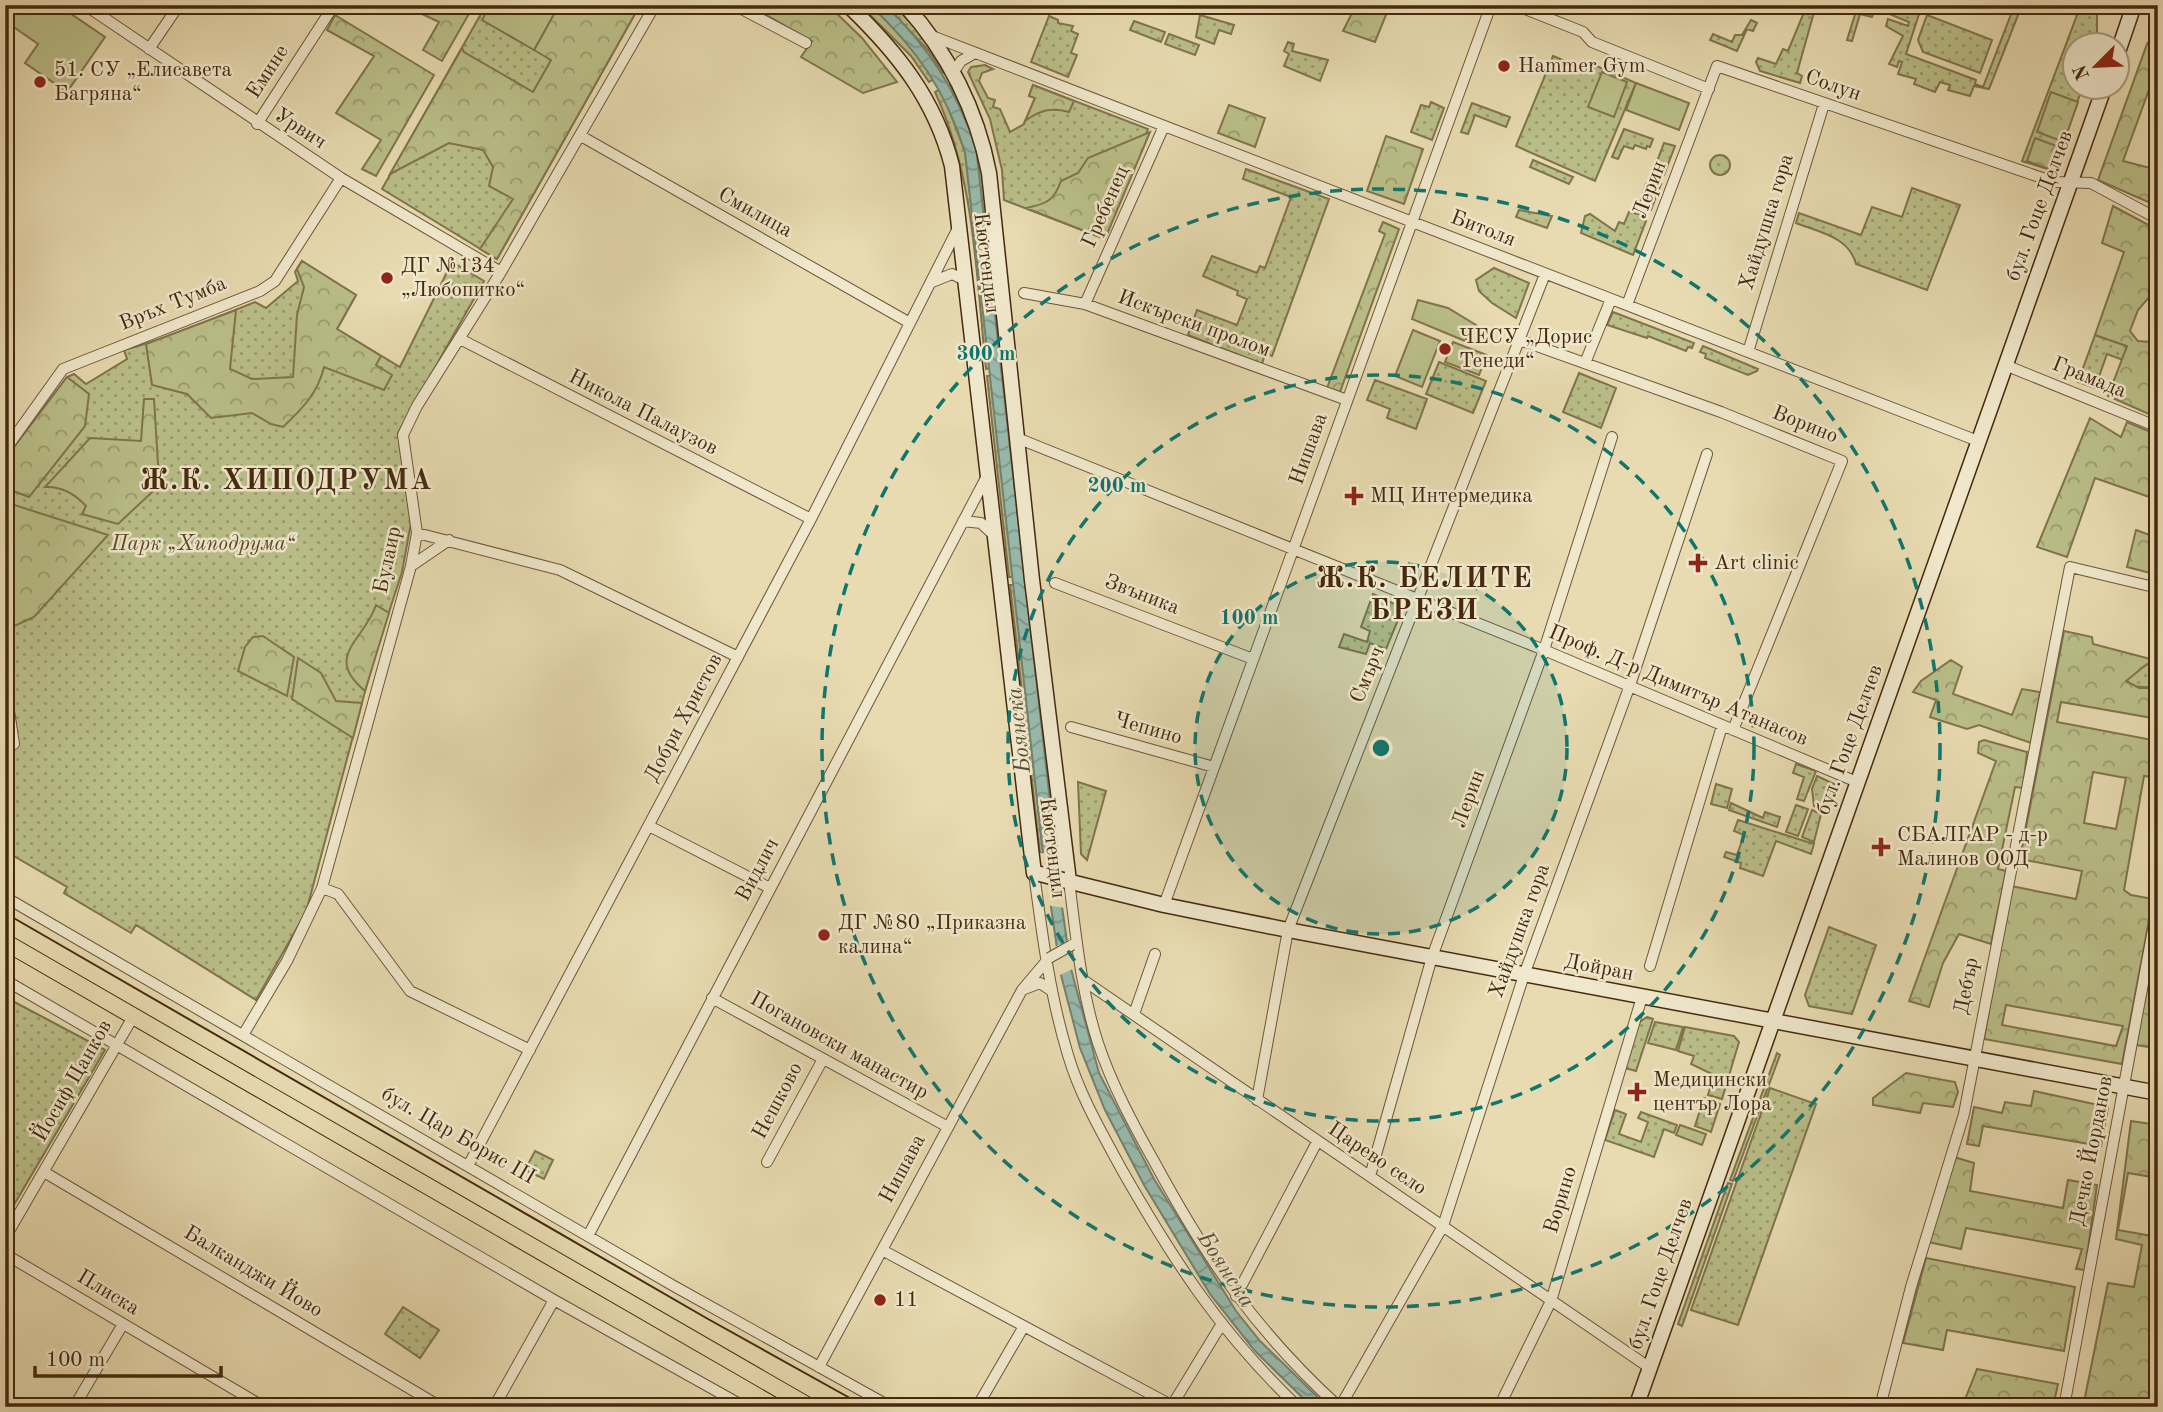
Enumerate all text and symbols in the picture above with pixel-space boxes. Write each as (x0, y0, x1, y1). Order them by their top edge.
north arrow (2062, 32, 2132, 102)
street label: Емине (243, 42, 293, 102)
place label: Hammer Gym (1518, 56, 1645, 77)
marker: Hammer Gym (1496, 58, 1512, 74)
place label: 51. СУ „Елисавета Багряна“ (54, 60, 232, 105)
text: N (2071, 61, 2094, 82)
street label: Солун (1802, 67, 1864, 105)
marker: 51. СУ „Елисавета Багряна“ (32, 74, 48, 90)
street label: Урвич (270, 105, 330, 153)
street label: бул. Гоце Делчев (2003, 128, 2077, 284)
street label: Хайдушка гора (1736, 151, 1798, 293)
street label: Лерин (1630, 158, 1670, 222)
street label: Гребенец (1079, 163, 1133, 251)
street label: Смилица (714, 184, 796, 242)
street label: Битоля (1447, 207, 1519, 251)
street label: Кюстендил (969, 211, 1003, 315)
place label: ДГ №134 „Любопитко“ (401, 256, 525, 301)
marker: ДГ №134 „Любопитко“ (379, 270, 395, 286)
street label: Връх Тумба (116, 273, 230, 335)
street label: Искърски пролом (1115, 287, 1273, 361)
place label: ЧЕСУ „Дорис Тенеди“ (1459, 327, 1592, 372)
marker: ЧЕСУ „Дорис Тенеди“ (1437, 341, 1453, 357)
text: 300 m (956, 344, 1016, 365)
street label: Грамада (2049, 354, 2129, 402)
street label: Никола Палаузов (565, 366, 721, 460)
street label: Ворино (1769, 402, 1841, 448)
street label: Нишава (1286, 410, 1332, 488)
district label: Ж.К. ХИПОДРУМА (141, 467, 433, 496)
text: 200 m (1087, 476, 1147, 497)
marker: МЦ Интермедика (1344, 486, 1364, 506)
place label: МЦ Интермедика (1370, 486, 1533, 507)
street label: Булаир (371, 525, 405, 595)
park label: Парк „Хиподрума“ (110, 534, 296, 555)
marker: Art clinic (1688, 553, 1708, 573)
place label: Art clinic (1714, 553, 1799, 574)
district label: Ж.К. БЕЛИТЕ БРЕЗИ (1316, 565, 1534, 626)
street label: Звъника (1102, 571, 1182, 619)
text: 100 m (1219, 608, 1279, 629)
street label: Проф. Д-р Димитър Атанасов (1545, 622, 1811, 750)
street label: Смърч (1347, 644, 1389, 706)
street label: Добри Христов (641, 650, 727, 786)
street label: бул. Гоце Делчев (1813, 662, 1887, 818)
water label: Боянска (1003, 686, 1035, 775)
street label: Чепино (1112, 709, 1184, 749)
centre of rings (1369, 736, 1393, 760)
street label: Лерин (1449, 767, 1489, 831)
street label: Кюстендил (1035, 796, 1069, 900)
place label: СБАЛГАР - д-р Малинов ООД (1897, 825, 2048, 870)
street label: Видлич (733, 835, 783, 905)
marker: СБАЛГАР - д-р Малинов ООД (1871, 837, 1891, 857)
street label: Хайдушка гора (1486, 861, 1554, 1001)
place label: ДГ №80 „Приказна калина“ (838, 913, 1026, 958)
marker: ДГ №80 „Приказна калина“ (816, 927, 832, 943)
street label: Дойран (1563, 951, 1635, 985)
street label: Дебър (1951, 956, 1983, 1016)
street label: Погановски манастир (746, 988, 932, 1104)
street label: Йосиф Цанков (25, 1014, 116, 1145)
street label: Нешково (749, 1059, 807, 1143)
place label: Медицински център Лора (1653, 1070, 1772, 1115)
street label: Дечко Йорданов (2062, 1073, 2117, 1228)
marker: Медицински център Лора (1627, 1082, 1647, 1102)
street label: бул. Цар Борис III (377, 1083, 539, 1189)
street label: Царево село (1324, 1118, 1430, 1200)
street label: Нишава (876, 1131, 930, 1207)
street label: Ворино (1541, 1164, 1581, 1236)
street label: бул. Гоце Делчев (1625, 1196, 1697, 1352)
street label: Балканджи Йово (180, 1218, 329, 1322)
water label: Боянска (1192, 1227, 1259, 1312)
street label: Плиска (73, 1266, 143, 1320)
place label: 11 (894, 1290, 918, 1311)
marker: 11 (872, 1292, 888, 1308)
scale bar (35, 1335, 220, 1379)
text: 100 m (46, 1350, 105, 1371)

